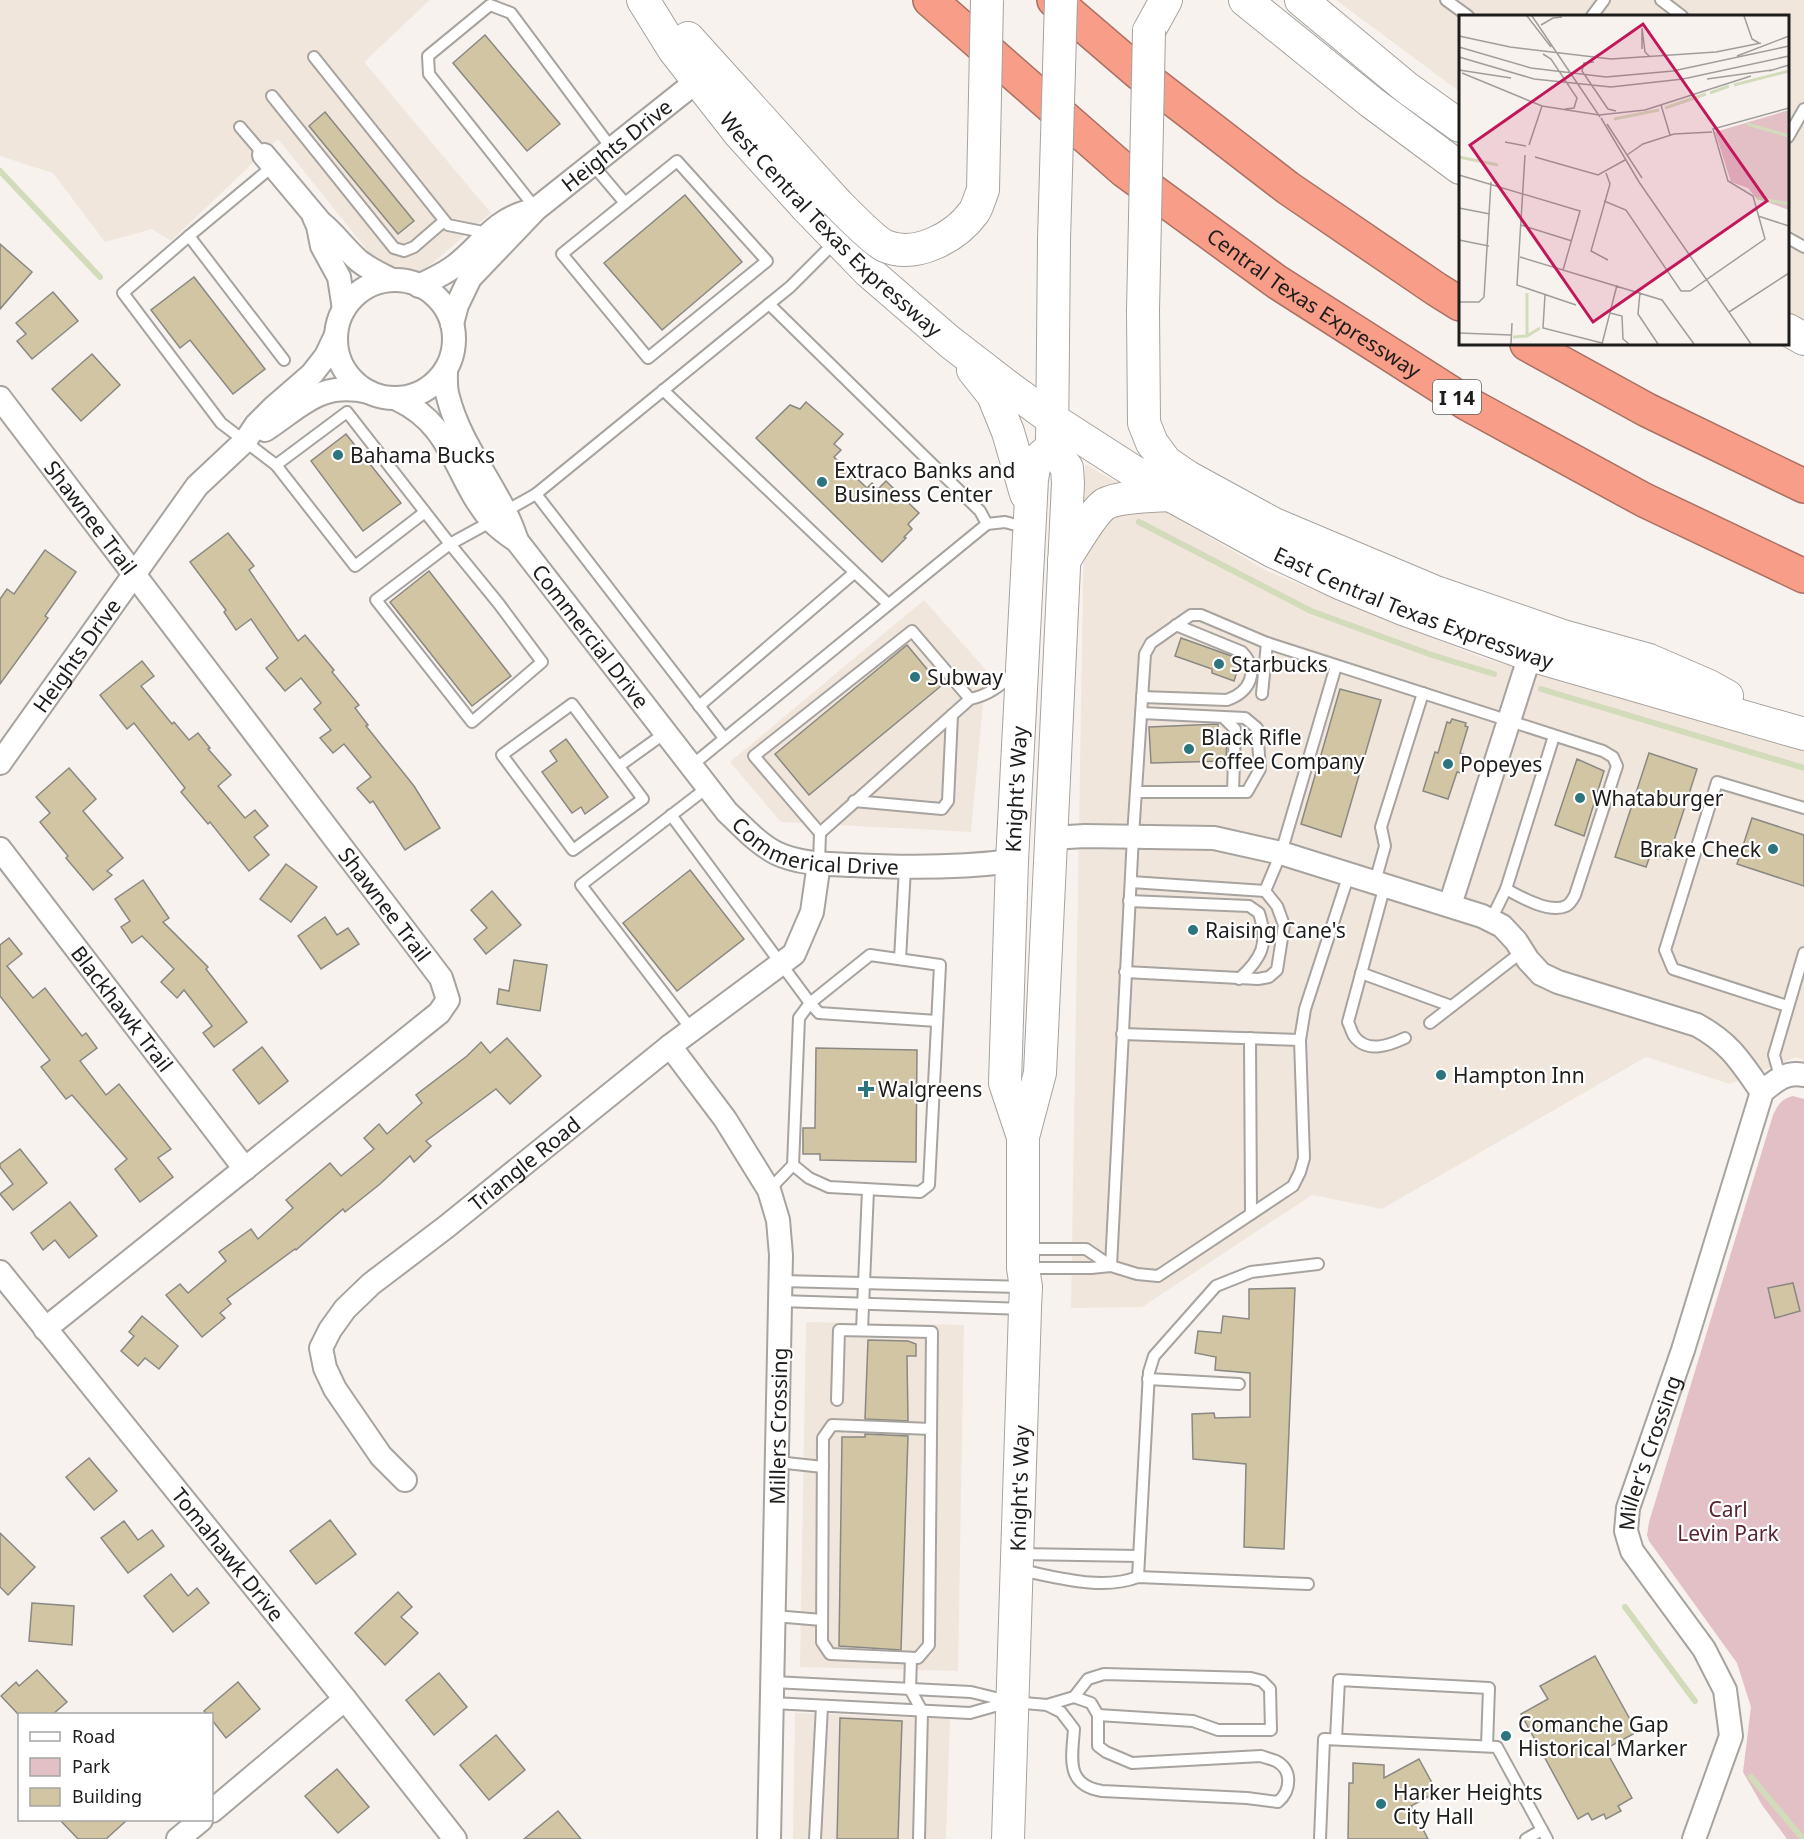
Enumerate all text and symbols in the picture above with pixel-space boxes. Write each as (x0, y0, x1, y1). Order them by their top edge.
inset map (1459, 15, 1789, 345)
street label: Heights Drive (555, 92, 678, 198)
street label: West Central Texas Expressway (714, 106, 948, 343)
street label: Central Texas Expressway (1201, 221, 1427, 385)
road number: I 14 (1433, 380, 1481, 414)
place label: Bahama Bucks (350, 441, 495, 469)
marker: Bahama Bucks (331, 448, 345, 462)
street label: Shawnee Trail (38, 455, 143, 580)
place label: Extraco Banks and Business Center (834, 456, 1015, 508)
marker: Extraco Banks and Business Center (815, 475, 829, 489)
street label: East Central Texas Expressway (1269, 540, 1557, 675)
street label: Commercial Drive (526, 558, 656, 714)
street label: Heights Drive (26, 593, 127, 718)
place label: Starbucks (1231, 650, 1328, 678)
marker: Starbucks (1212, 657, 1226, 671)
place label: Subway (927, 663, 1003, 691)
marker: Subway (908, 670, 922, 684)
place label: Black Rifle Coffee Company (1201, 723, 1365, 775)
street label: Knight's Way (998, 725, 1033, 853)
marker: Black Rifle Coffee Company (1182, 742, 1196, 756)
place label: Popeyes (1460, 750, 1542, 778)
marker: Popeyes (1441, 757, 1455, 771)
place label: Whataburger (1592, 784, 1724, 812)
marker: Whataburger (1573, 791, 1587, 805)
street label: Commerical Drive (726, 811, 899, 881)
place label: Brake Check (1639, 835, 1762, 863)
street label: Shawnee Trail (332, 841, 437, 967)
marker: Brake Check (1766, 842, 1780, 856)
place label: Raising Cane's (1205, 916, 1346, 944)
marker: Raising Cane's (1186, 923, 1200, 937)
street label: Blackhawk Trail (65, 940, 179, 1077)
place label: Hampton Inn (1453, 1061, 1585, 1089)
marker: Hampton Inn (1434, 1068, 1448, 1082)
place label: Walgreens (878, 1075, 982, 1103)
marker: Walgreens (859, 1082, 873, 1096)
street label: Triangle Road (463, 1110, 586, 1217)
street label: Millers Crossing (763, 1347, 793, 1505)
street label: Miller's Crossing (1612, 1372, 1687, 1532)
street label: Knight's Way (1003, 1424, 1035, 1552)
street label: Tomahawk Drive (166, 1482, 291, 1627)
park label: Carl Levin Park (1677, 1495, 1779, 1547)
place label: Comanche Gap Historical Marker (1518, 1710, 1688, 1762)
legend (18, 1713, 213, 1821)
text: Road (72, 1724, 115, 1748)
marker: Comanche Gap Historical Marker (1499, 1729, 1513, 1743)
text: Park (72, 1754, 110, 1778)
place label: Harker Heights City Hall (1393, 1778, 1543, 1830)
text: Building (72, 1784, 142, 1808)
marker: Harker Heights City Hall (1374, 1797, 1388, 1811)

